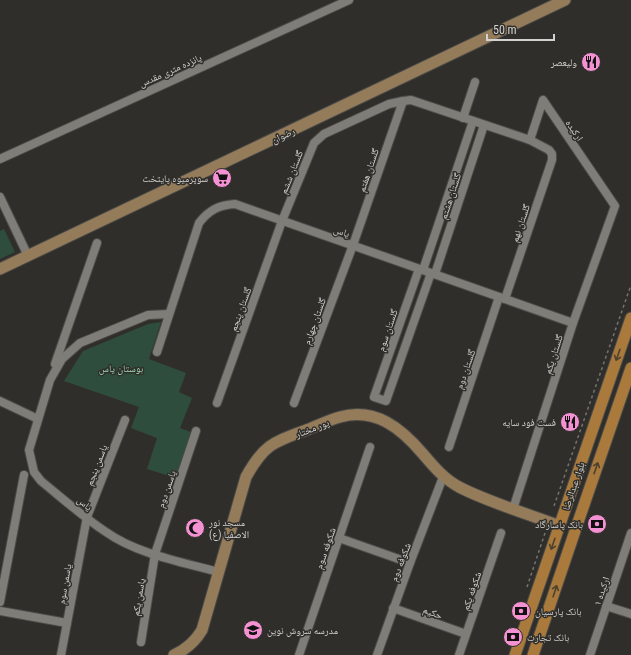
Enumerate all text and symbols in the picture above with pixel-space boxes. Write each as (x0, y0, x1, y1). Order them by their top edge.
scale bar (487, 16, 554, 42)
text: 50 m (493, 23, 517, 37)
restaurant icon: ولیعصر (580, 51, 602, 73)
street label: پانزده متری مقدس (137, 52, 204, 90)
place label: ولیعصر (550, 57, 577, 68)
street label: ارکیده (564, 118, 586, 143)
street label: رضوان (270, 125, 297, 147)
street label: گلستان هفتم (356, 146, 383, 194)
street label: گلستان ششم (278, 148, 307, 196)
supermarket icon: سوپرمیوه پایتخت (211, 167, 233, 189)
street label: گلستان هشتم (438, 171, 465, 221)
place label: سوپرمیوه پایتخت (142, 173, 208, 185)
street label: گلستان نهم (509, 202, 534, 244)
street label: یاس (332, 224, 351, 240)
street label: گلستان پنجم (227, 285, 256, 333)
street label: گلستان چهارم (301, 296, 330, 347)
street label: گلستان سوم (375, 307, 402, 353)
street label: گلستان یکم (542, 333, 567, 376)
street label: گلستان دوم (454, 347, 479, 391)
one-way arrow (614, 348, 622, 360)
park label: بوستان یاس (99, 363, 143, 375)
restaurant icon: فست فود سایه (559, 411, 581, 433)
street label: پور مختار (293, 417, 331, 441)
place label: فست فود سایه (502, 417, 556, 428)
street label: یاسمن پنجم (84, 443, 111, 488)
street label: بلوار عبدالرضا (560, 460, 587, 512)
one-way arrow (593, 463, 601, 475)
street label: یاسمن دوم (155, 469, 180, 510)
street label: یاس (74, 494, 94, 514)
bank icon: بانک پاسارگاد (586, 513, 608, 535)
mosque icon: مسجد نور الاصفیا (ع) (184, 517, 206, 539)
place label: مسجد نور الاصفیا (ع) (208, 517, 249, 541)
place label: بانک پاسارگاد (535, 519, 583, 531)
street label: شکوفه سوم (313, 526, 340, 571)
one-way arrow (549, 537, 557, 549)
street label: شکوفه دوم (388, 541, 415, 584)
street label: یاسمن سوم (56, 563, 75, 606)
street label: شکوفه یکم (460, 570, 485, 613)
street label: ارکیده ۱ (591, 575, 612, 607)
street label: یاسمن یکم (130, 577, 149, 617)
one-way arrow (551, 586, 559, 598)
bank icon: بانک پارسیان (510, 600, 532, 622)
street label: حکیم (421, 604, 445, 623)
place label: بانک پارسیان (535, 606, 582, 618)
school or university icon: مدرسه سروش نوین (242, 619, 264, 641)
place label: مدرسه سروش نوین (267, 625, 338, 637)
bank icon: بانک تجارت (502, 626, 524, 648)
place label: بانک تجارت (527, 632, 570, 643)

